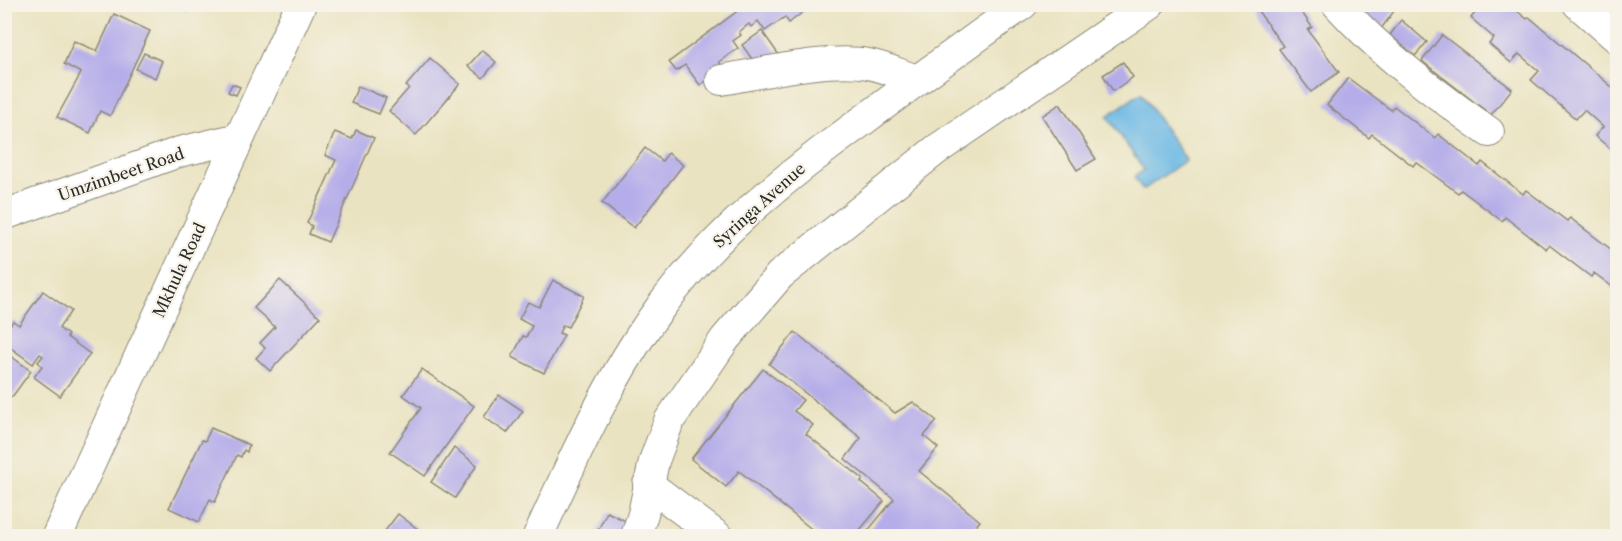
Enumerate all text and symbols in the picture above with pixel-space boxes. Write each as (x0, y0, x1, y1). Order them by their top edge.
street label: Umzimbeet Road (55, 143, 187, 205)
street label: Syringa Avenue (709, 158, 809, 252)
street label: Mkhula Road (148, 219, 210, 320)

